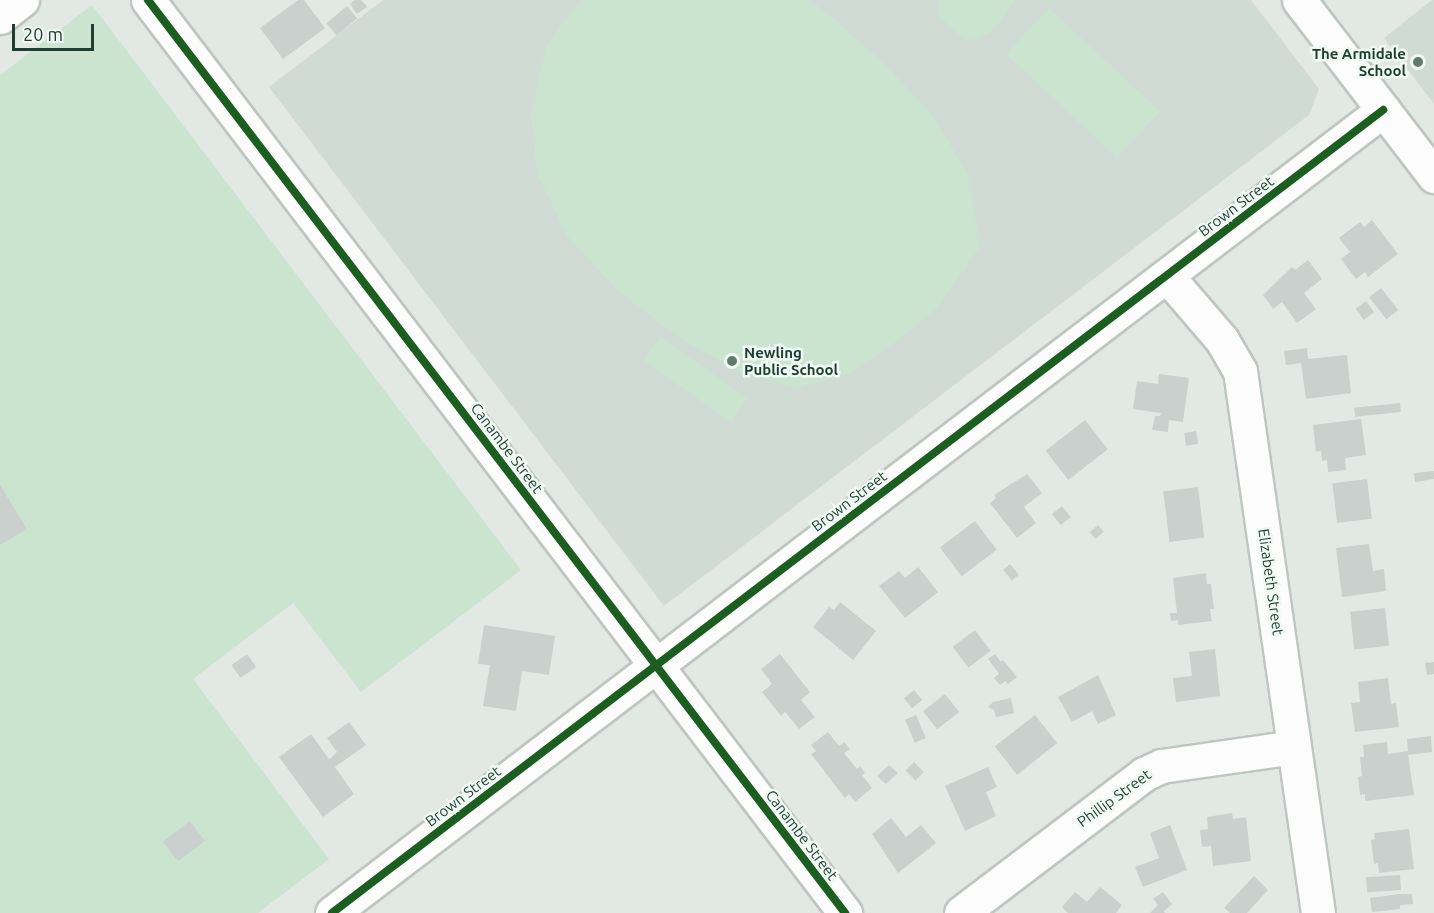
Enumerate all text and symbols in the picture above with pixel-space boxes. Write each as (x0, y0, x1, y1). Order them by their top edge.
scale bar (15, 12, 98, 50)
text: 20 m (23, 24, 63, 44)
place label: The Armidale School (1312, 44, 1406, 79)
marker: The Armidale School (1411, 55, 1425, 69)
street label: Brown Street (1195, 172, 1277, 240)
place label: Newling Public School (744, 343, 838, 378)
marker: Newling Public School (725, 354, 739, 368)
street label: Canambe Street (467, 399, 547, 497)
street label: Brown Street (808, 467, 890, 535)
street label: Elizabeth Street (1255, 528, 1287, 636)
street label: Brown Street (422, 762, 504, 830)
street label: Phillip Street (1074, 765, 1154, 831)
street label: Canambe Street (762, 786, 842, 884)

